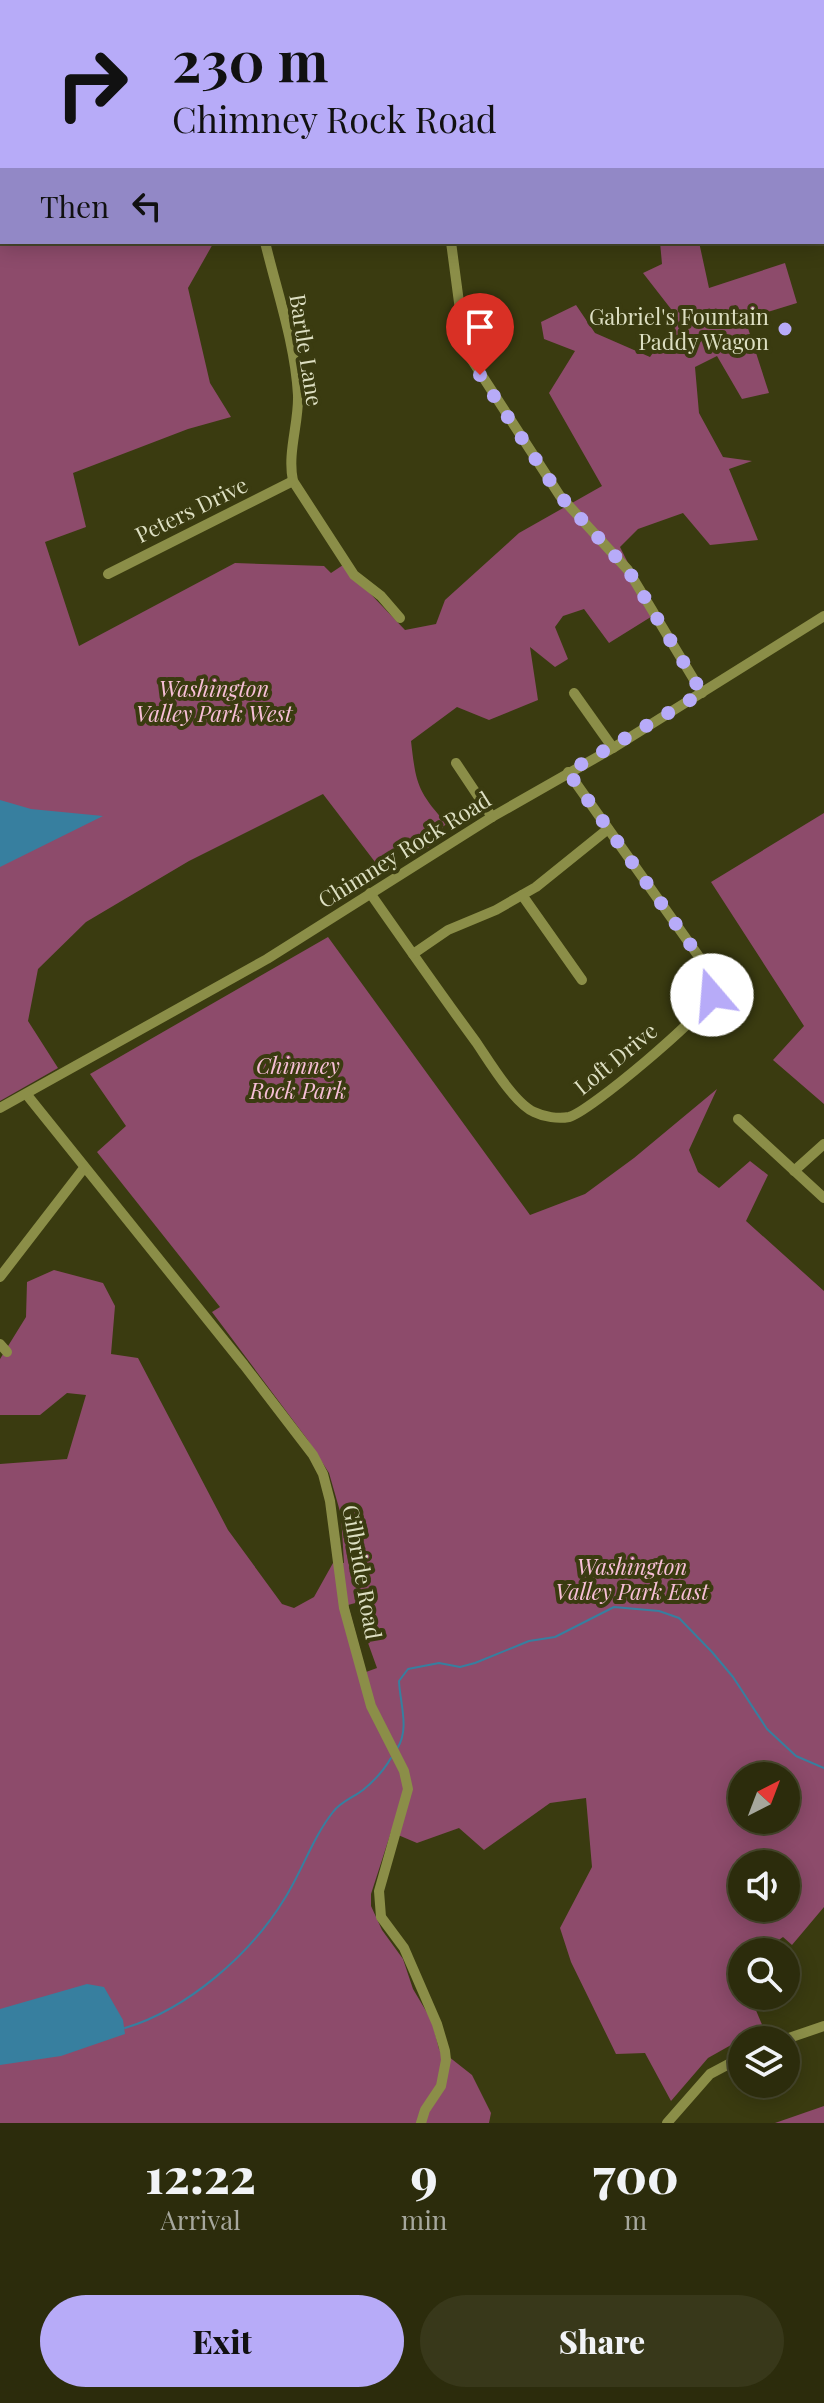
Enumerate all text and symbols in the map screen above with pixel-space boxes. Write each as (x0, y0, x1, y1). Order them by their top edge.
text: 230 m (172, 22, 328, 97)
icon: right (40, 32, 144, 136)
text: Chimney Rock Road (172, 94, 497, 142)
icon: left (125, 184, 169, 228)
text: Then (40, 186, 109, 226)
street label: Bartle Lane (283, 292, 331, 408)
pin (446, 293, 514, 375)
place label: Gabriel's Fountain Paddy Wagon (589, 301, 769, 356)
icon: arrive (458, 305, 502, 349)
marker: Gabriel's Fountain Paddy Wagon (776, 320, 794, 338)
street label: Peters Drive (130, 469, 252, 549)
park label: Washington Valley Park West (136, 673, 294, 728)
street label: Chimney Rock Road (312, 784, 496, 914)
position arrow (670, 953, 754, 1037)
street label: Loft Drive (567, 1015, 663, 1101)
park label: Chimney Rock Park (249, 1050, 346, 1105)
street label: Gilbride Road (336, 1502, 390, 1642)
park label: Washington Valley Park East (555, 1551, 710, 1606)
north arrow (728, 1762, 800, 1834)
map controls (728, 1762, 800, 2098)
button: sound (728, 1850, 800, 1922)
button: search (728, 1938, 800, 2010)
button: layers (728, 2026, 800, 2098)
text: 12:22 (145, 2142, 256, 2206)
text: 9 (411, 2142, 438, 2206)
text: 700 (593, 2142, 679, 2206)
text: Arrival (160, 2202, 241, 2237)
text: min (401, 2202, 447, 2237)
text: m (624, 2202, 647, 2237)
button: Exit (40, 2295, 404, 2387)
button: Share (420, 2295, 784, 2387)

